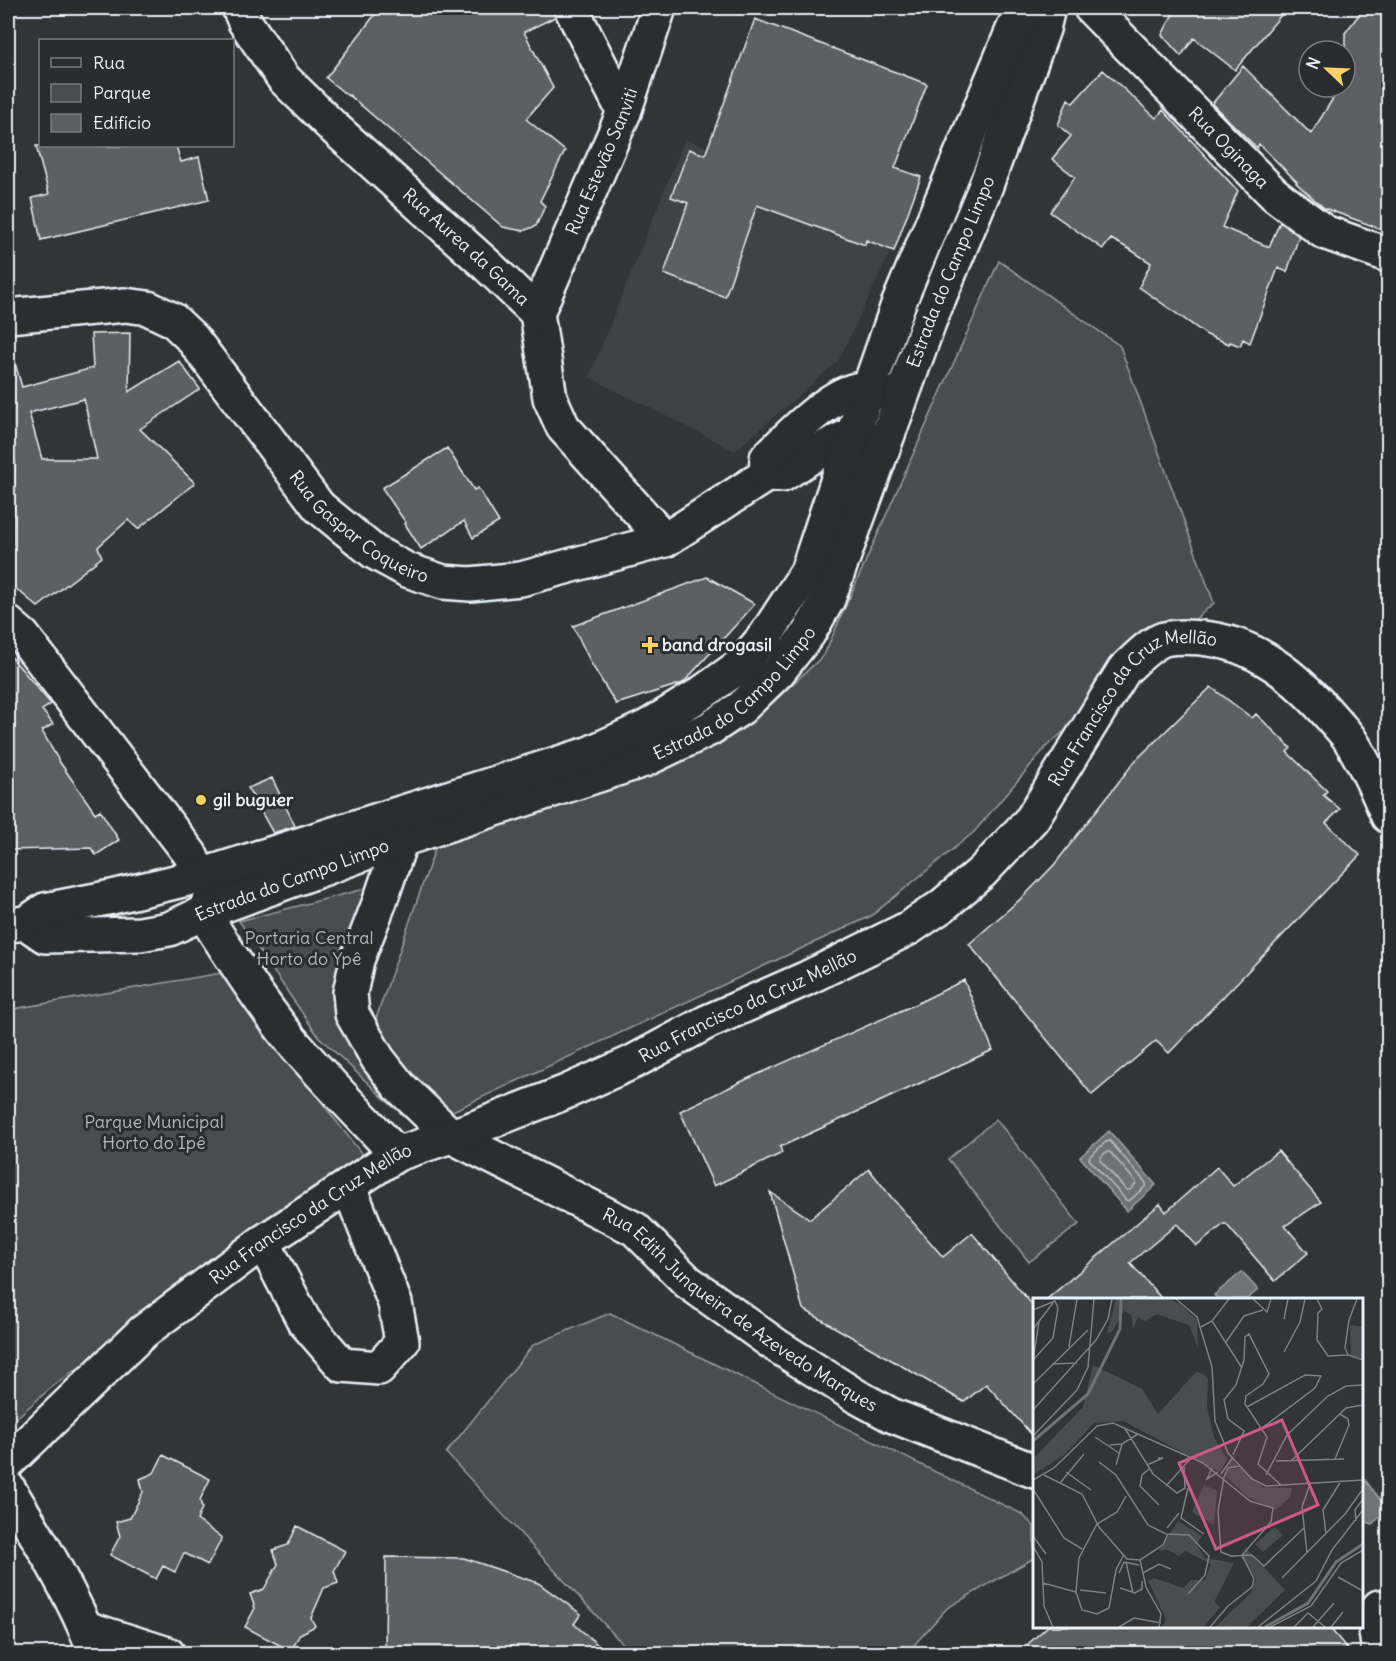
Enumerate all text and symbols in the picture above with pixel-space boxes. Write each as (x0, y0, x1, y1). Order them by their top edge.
legend (39, 39, 234, 147)
north arrow (1297, 39, 1357, 99)
text: Rua (93, 51, 125, 74)
text: N (1302, 54, 1325, 72)
text: Parque (93, 81, 151, 104)
street label: Rua Estevão Sanviti (560, 85, 642, 238)
street label: Rua Oginaga (1184, 102, 1274, 193)
text: Edifício (93, 111, 151, 134)
street label: Estrada do Campo Limpo (901, 173, 999, 371)
street label: Rua Aurea da Gama (398, 183, 535, 311)
street label: Rua Gaspar Coqueiro (285, 466, 432, 587)
street label: Estrada do Campo Limpo (649, 623, 821, 765)
street label: Rua Francisco da Cruz Mellão (1043, 625, 1219, 790)
place label: band drogasil (662, 633, 772, 656)
marker: band drogasil (643, 638, 657, 652)
place label: gil buguer (213, 788, 294, 811)
marker: gil buguer (194, 793, 208, 807)
street label: Estrada do Campo Limpo (191, 833, 392, 926)
park label: Portaria Central Horto do Ypê (244, 926, 374, 970)
street label: Rua Francisco da Cruz Mellão (635, 944, 860, 1068)
park label: Parque Municipal Horto do Ipê (84, 1110, 224, 1154)
street label: Rua Francisco da Cruz Mellão (205, 1138, 414, 1289)
street label: Rua Edith Junqueira de Azevedo Marques (599, 1202, 882, 1416)
inset map (1033, 1298, 1363, 1628)

